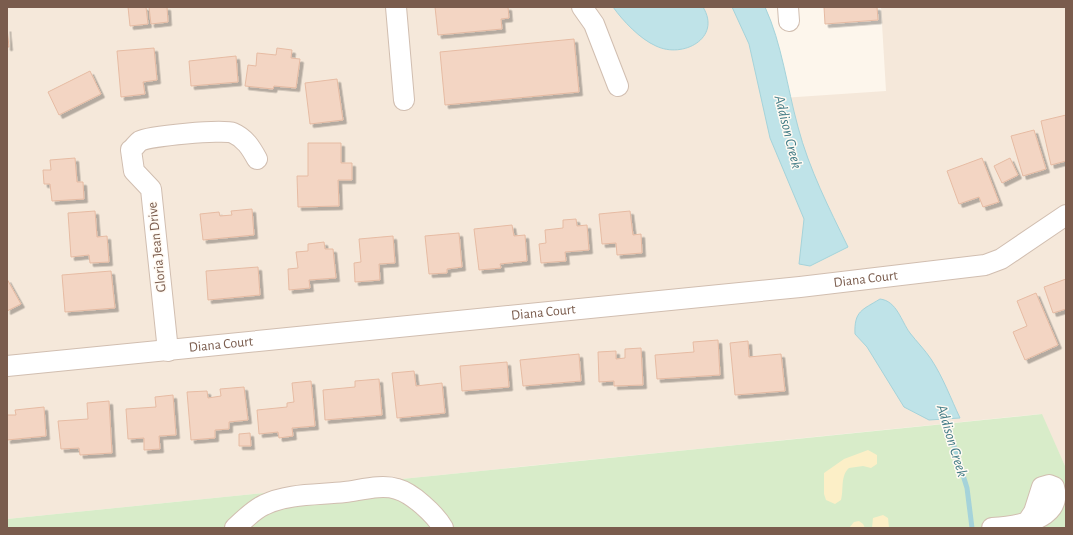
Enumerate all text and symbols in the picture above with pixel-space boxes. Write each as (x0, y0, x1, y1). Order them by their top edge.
water label: Addison Creek (771, 93, 804, 170)
street label: Gloria Jean Drive (145, 201, 169, 293)
street label: Diana Court (833, 268, 899, 290)
street label: Diana Court (510, 302, 577, 323)
street label: Diana Court (188, 334, 254, 355)
water label: Addison Creek (934, 402, 970, 479)

